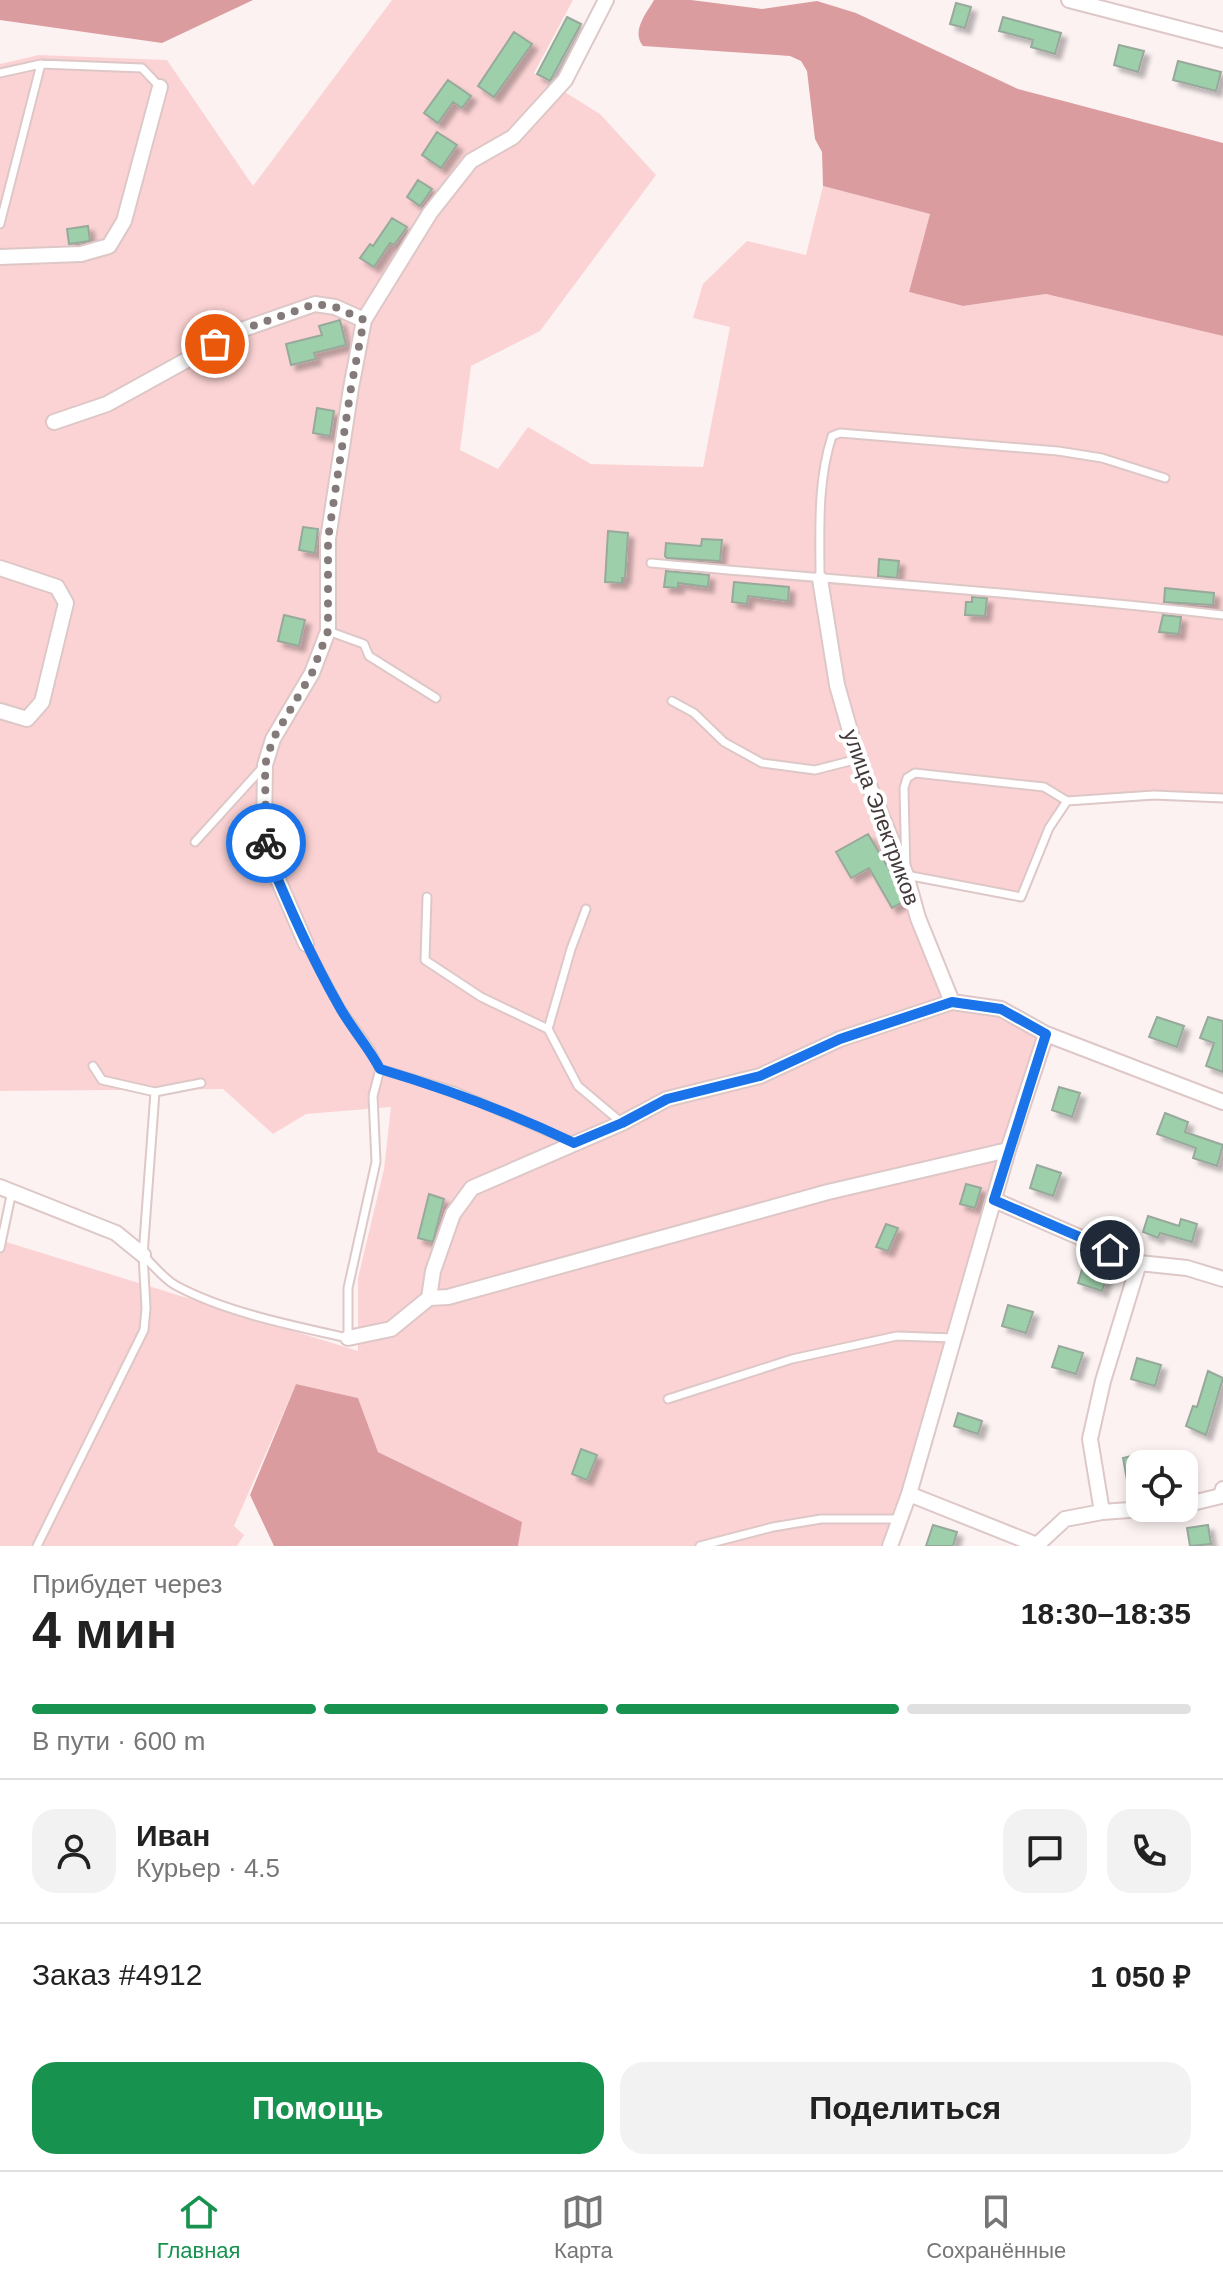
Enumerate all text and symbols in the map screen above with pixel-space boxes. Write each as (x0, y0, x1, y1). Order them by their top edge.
pin (181, 310, 249, 378)
icon: bag (193, 322, 237, 366)
street label: улица Электриков (838, 726, 925, 908)
courier (226, 803, 306, 883)
icon: bike (244, 821, 288, 865)
pin (1076, 1216, 1144, 1284)
icon: home (1088, 1228, 1132, 1272)
map controls (1126, 1450, 1198, 1522)
button: locate (1126, 1450, 1198, 1522)
text: Прибудет через (32, 1569, 222, 1599)
text: 18:30–18:35 (1021, 1597, 1191, 1630)
text: 4 мин (32, 1601, 177, 1659)
text: В пути · 600 m (32, 1726, 205, 1756)
button: person (32, 1809, 116, 1893)
button: chat (1003, 1809, 1087, 1893)
button: phone (1107, 1809, 1191, 1893)
text: Иван (136, 1819, 210, 1852)
text: Курьер · 4.5 (136, 1853, 280, 1883)
text: Заказ #4912 (32, 1958, 202, 1991)
text: 1 050 ₽ (1090, 1960, 1191, 1993)
button: Помощь (32, 2062, 604, 2154)
button: Поделиться (620, 2062, 1191, 2154)
tab: Главная (157, 2190, 240, 2264)
tab: Карта (554, 2190, 613, 2264)
tab: Сохранённые (926, 2190, 1066, 2264)

